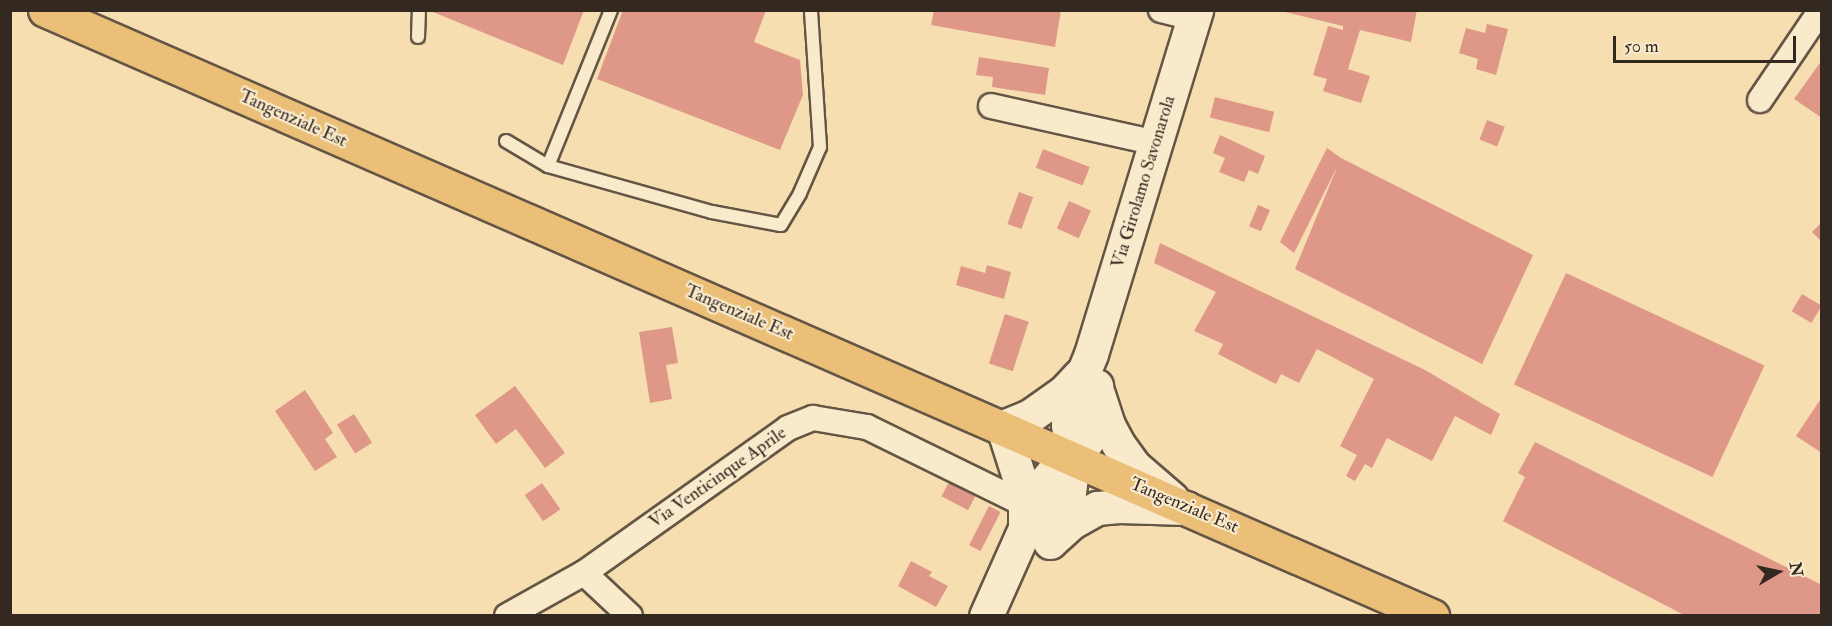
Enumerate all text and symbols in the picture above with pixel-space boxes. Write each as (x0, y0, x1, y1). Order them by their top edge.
scale bar (1616, 24, 1799, 62)
text: 50 m (1624, 35, 1659, 58)
street label: Tangenziale Est (236, 86, 350, 152)
street label: Via Girolamo Savonarola (1107, 93, 1181, 271)
street label: Tangenziale Est (682, 281, 796, 345)
street label: Via Venticinque Aprile (645, 423, 791, 533)
street label: Tangenziale Est (1127, 474, 1241, 538)
north arrow (1748, 542, 1808, 602)
text: N (1785, 561, 1807, 578)

